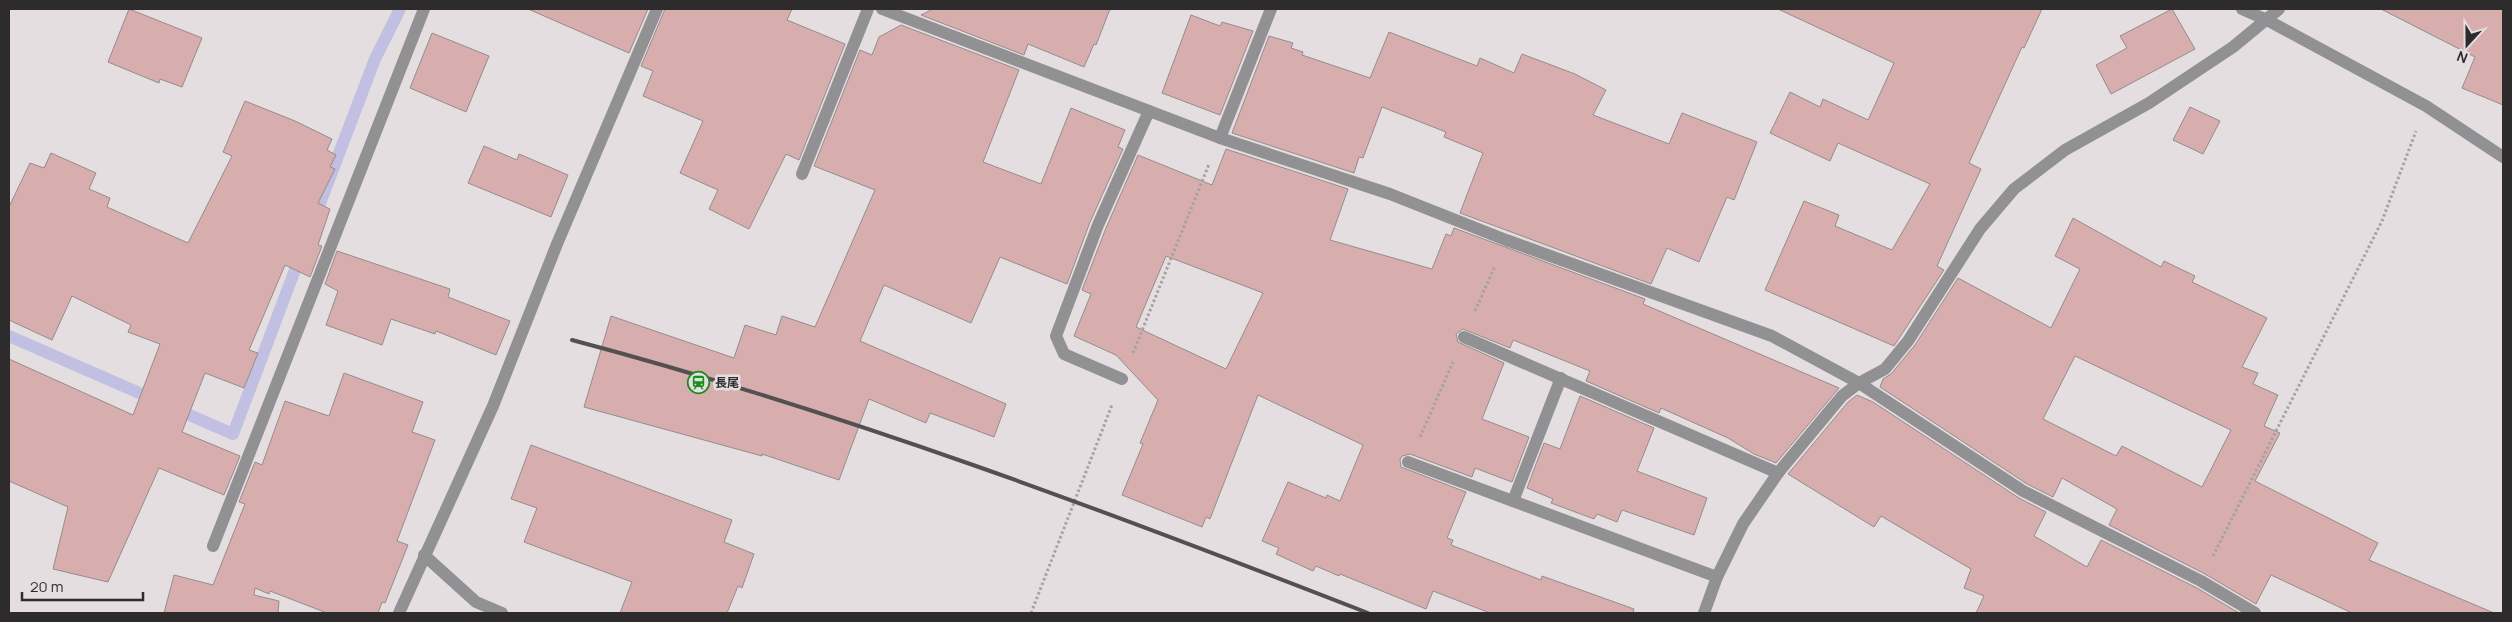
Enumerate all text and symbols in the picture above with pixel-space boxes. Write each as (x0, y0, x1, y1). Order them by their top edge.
north arrow (2442, 20, 2492, 70)
text: N (2454, 47, 2470, 68)
station icon: 長尾 (687, 371, 711, 395)
place label: 長尾 (715, 374, 739, 391)
scale bar (22, 570, 144, 602)
text: 20 m (30, 576, 63, 597)

